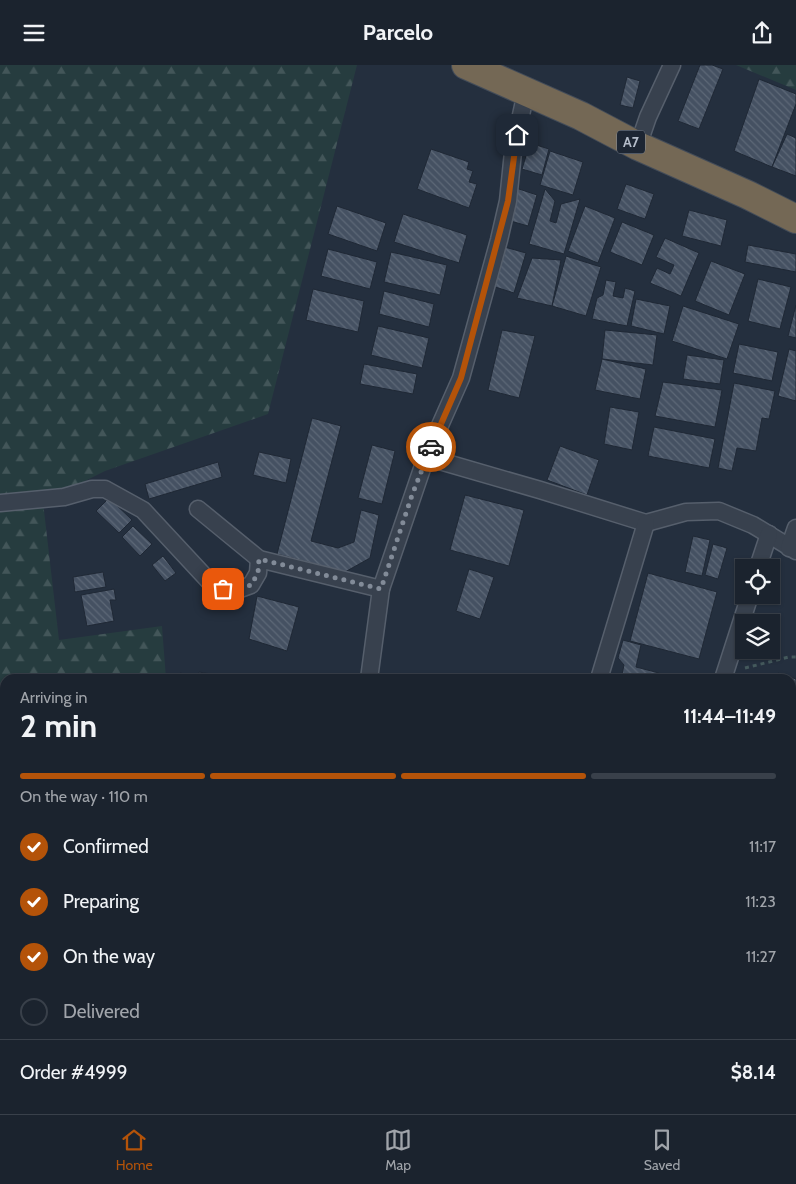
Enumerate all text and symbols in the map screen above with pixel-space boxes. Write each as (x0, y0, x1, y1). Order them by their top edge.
icon: menu (20, 19, 48, 47)
text: Parcelo (363, 19, 433, 46)
icon: share (748, 19, 776, 47)
pin (496, 114, 538, 156)
icon: home (503, 121, 531, 149)
road number: A7 (617, 131, 645, 153)
courier (406, 422, 456, 472)
icon: car (417, 433, 445, 461)
map controls (735, 559, 780, 659)
button: locate (735, 559, 780, 604)
pin (202, 568, 244, 610)
icon: bag (209, 575, 237, 603)
button: layers (735, 614, 780, 659)
text: Arriving in (20, 688, 87, 707)
text: 11:44–11:49 (683, 705, 776, 728)
text: 2 min (20, 706, 97, 745)
text: On the way · 110 m (20, 787, 148, 806)
icon: check (20, 833, 48, 861)
text: Confirmed (63, 835, 149, 858)
text: 11:17 (749, 837, 776, 856)
icon: check (20, 888, 48, 916)
text: Preparing (63, 890, 139, 913)
text: 11:23 (745, 892, 776, 911)
icon: check (20, 943, 48, 971)
text: On the way (63, 945, 155, 968)
text: 11:27 (746, 947, 776, 966)
text: Delivered (63, 1000, 140, 1023)
text: Order #4999 (20, 1061, 128, 1084)
text: $8.14 (731, 1061, 776, 1084)
tab: Home (116, 1126, 153, 1174)
tab: Map (384, 1126, 412, 1174)
tab: Saved (644, 1126, 680, 1174)

